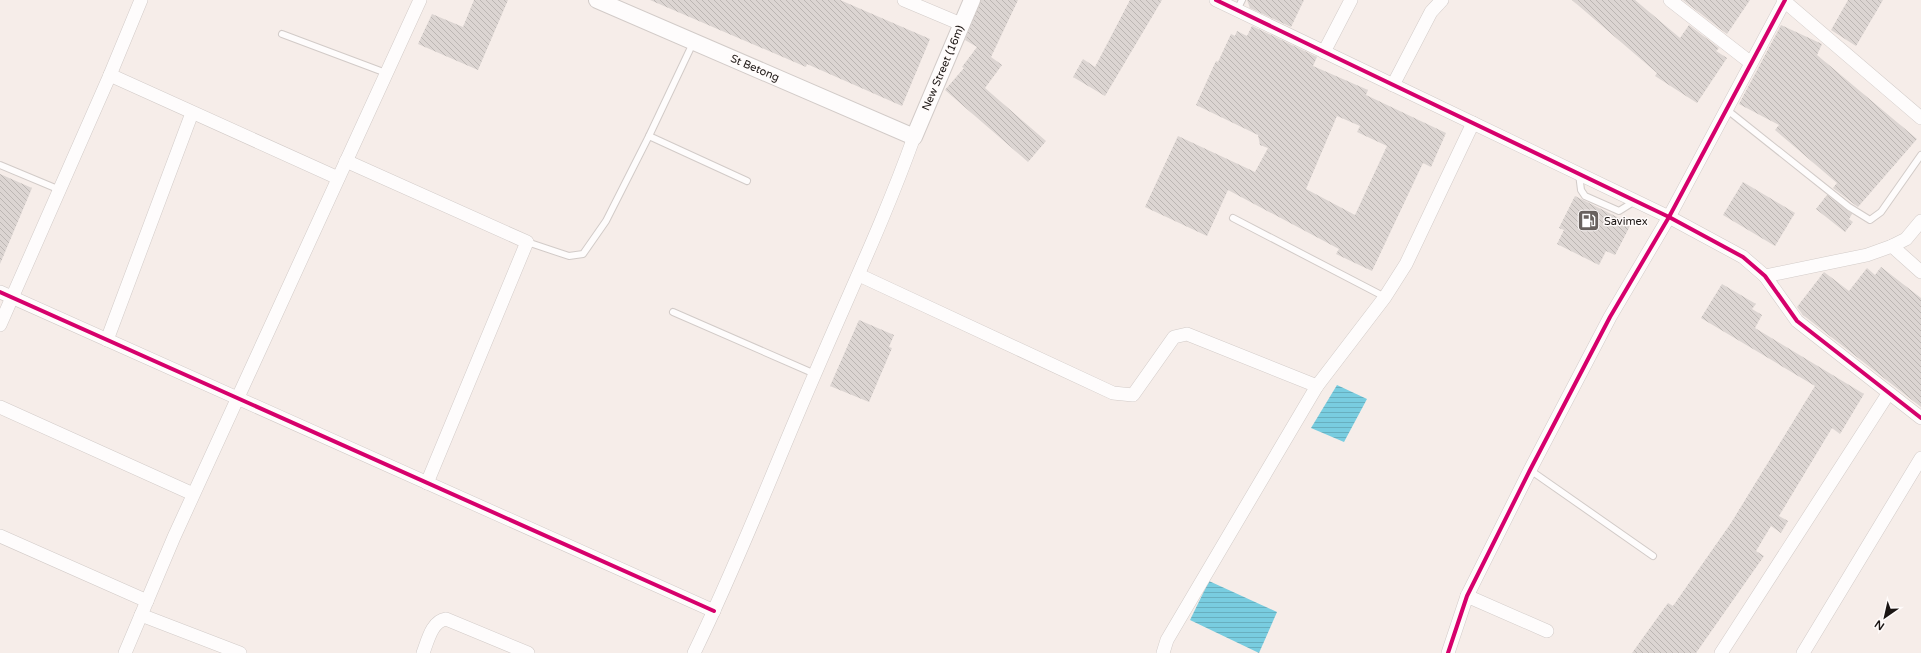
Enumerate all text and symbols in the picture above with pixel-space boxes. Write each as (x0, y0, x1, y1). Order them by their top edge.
street label: New Street (16m) (919, 23, 967, 113)
street label: St Betong (729, 52, 781, 84)
fuel station icon: Savimex (1576, 208, 1602, 234)
place label: Savimex (1604, 215, 1648, 228)
north arrow (1865, 597, 1905, 637)
text: N (1872, 617, 1887, 633)

